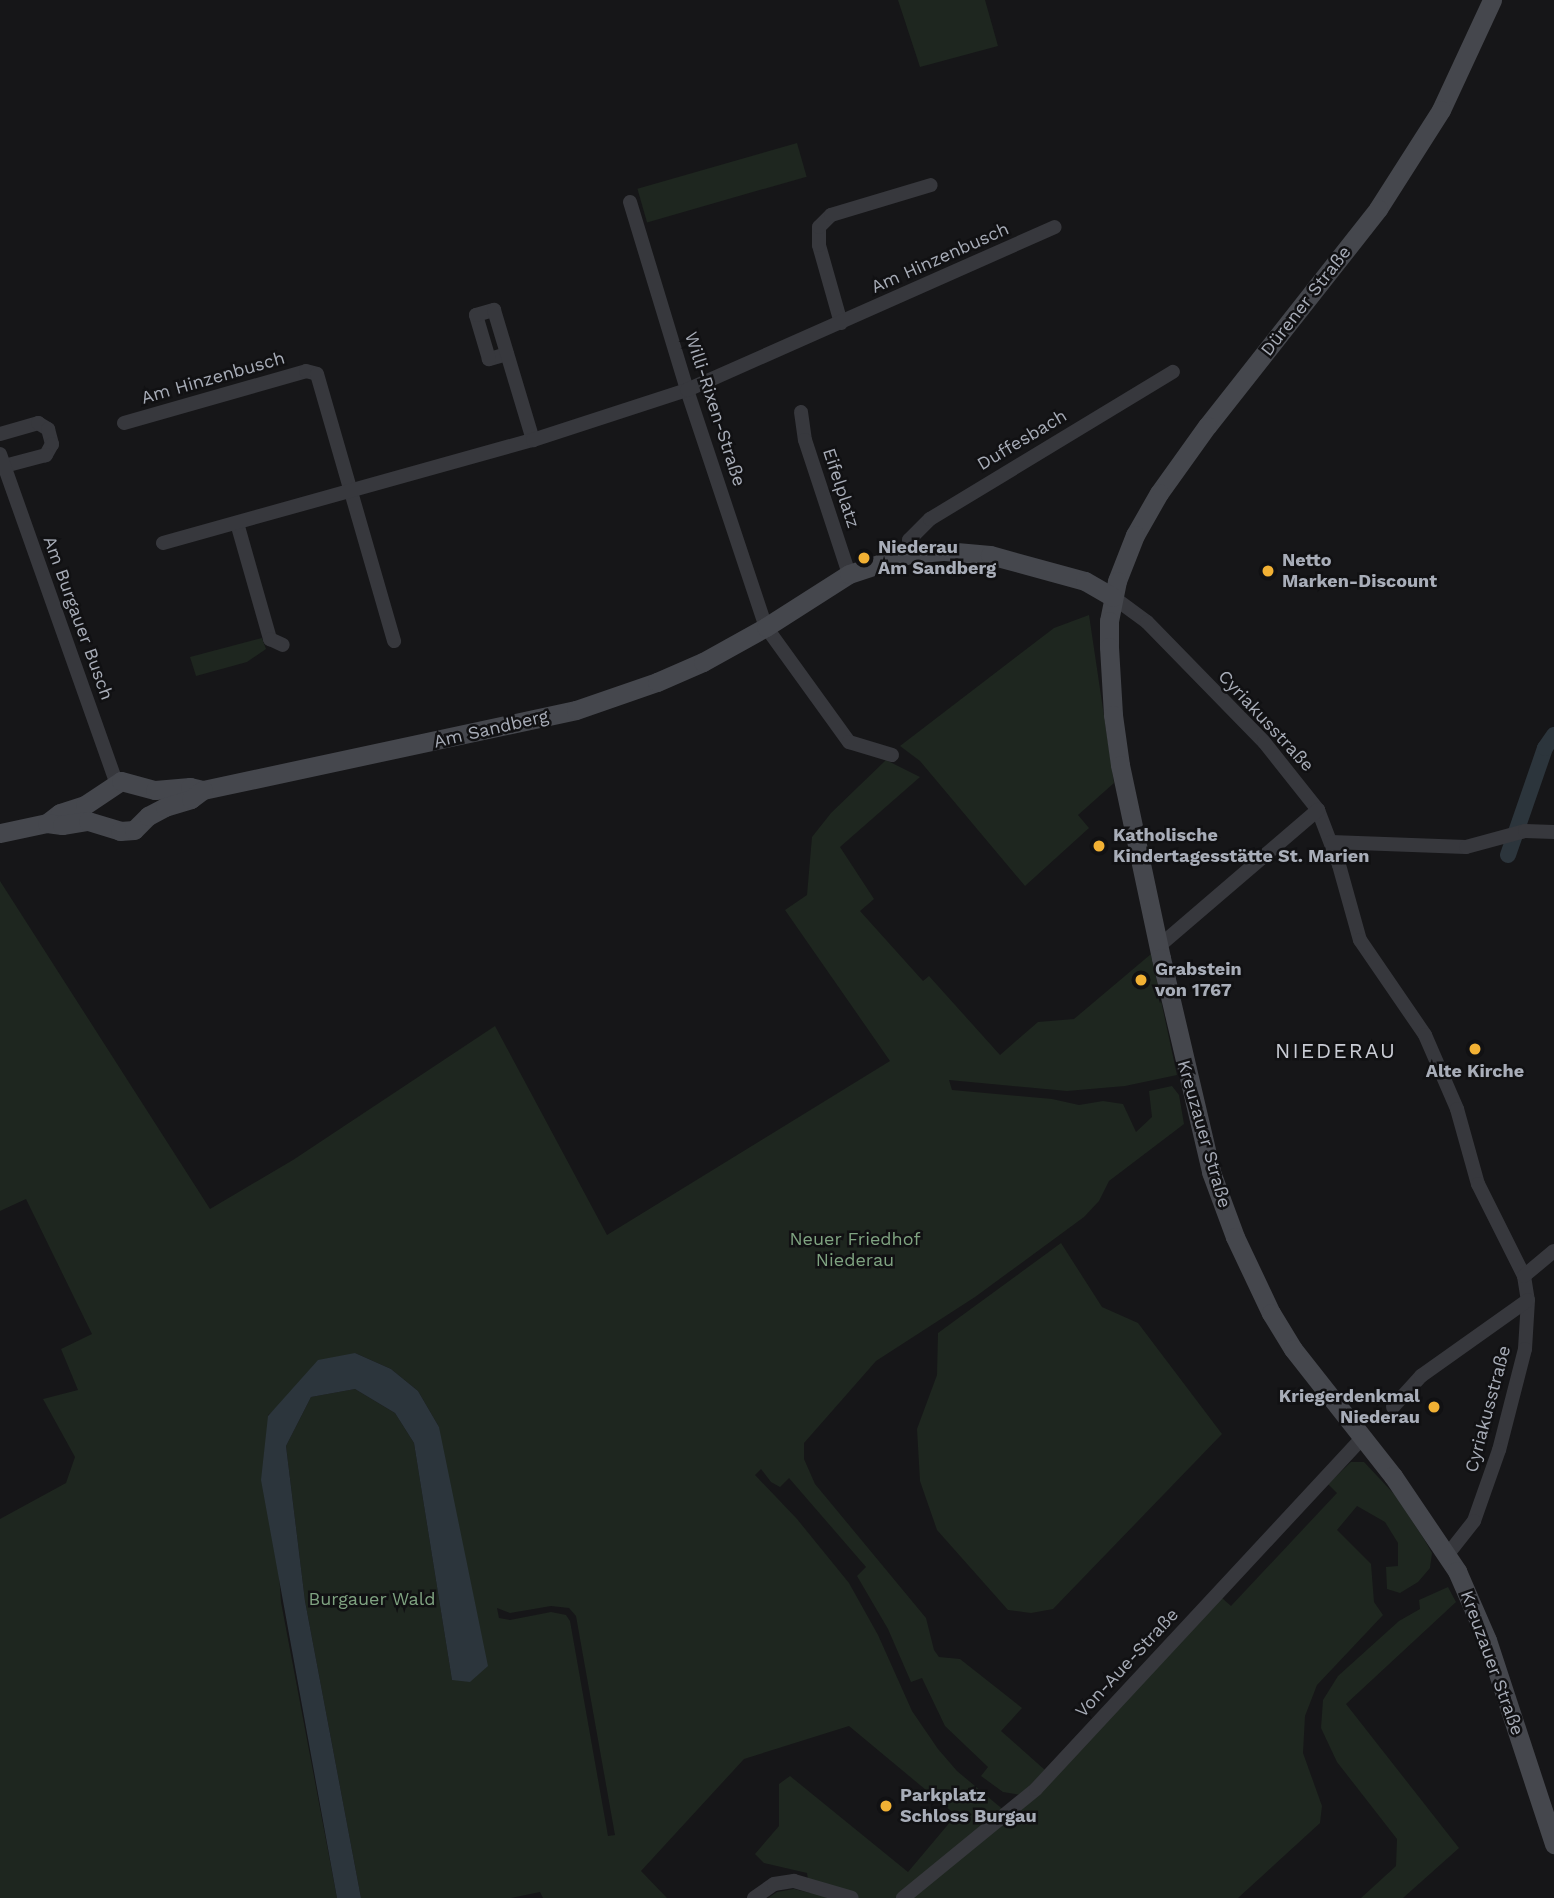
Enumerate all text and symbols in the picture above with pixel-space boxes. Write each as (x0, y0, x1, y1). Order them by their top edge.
street label: Am Hinzenbusch (868, 218, 1012, 298)
street label: Dürener Straße (1256, 241, 1356, 361)
street label: Willi-Rixen-Straße (680, 329, 750, 489)
street label: Am Hinzenbusch (139, 347, 287, 409)
street label: Duffesbach (973, 405, 1071, 475)
street label: Eifelplatz (818, 445, 864, 531)
street label: Am Burgauer Busch (38, 533, 118, 703)
place label: Niederau Am Sandberg (878, 537, 996, 580)
marker: Niederau Am Sandberg (856, 550, 872, 566)
place label: Netto Marken-Discount (1282, 550, 1437, 592)
marker: Netto Marken-Discount (1260, 563, 1276, 579)
street label: Cyriakusstraße (1214, 666, 1318, 776)
street label: Am Sandberg (431, 705, 551, 753)
place label: Katholische Kindertagesstätte St. Marien (1113, 825, 1369, 868)
marker: Katholische Kindertagesstätte St. Marien (1091, 838, 1107, 854)
place label: Grabstein von 1767 (1155, 959, 1242, 1002)
marker: Grabstein von 1767 (1133, 972, 1149, 988)
district label: NIEDERAU (1276, 1038, 1396, 1064)
marker: Alte Kirche (1467, 1041, 1483, 1057)
street label: Kreuzauer Straße (1173, 1057, 1235, 1211)
place label: Alte Kirche (1426, 1060, 1524, 1082)
park label: Neuer Friedhof Niederau (789, 1229, 921, 1272)
street label: Cyriakusstraße (1461, 1343, 1515, 1475)
place label: Kriegerdenkmal Niederau (1279, 1386, 1420, 1428)
marker: Kriegerdenkmal Niederau (1426, 1399, 1442, 1415)
street label: Kreuzauer Straße (1456, 1587, 1528, 1739)
park label: Burgauer Wald (308, 1588, 436, 1610)
street label: Von-Aue-Straße (1071, 1604, 1183, 1722)
place label: Parkplatz Schloss Burgau (900, 1785, 1037, 1828)
marker: Parkplatz Schloss Burgau (878, 1798, 894, 1814)

